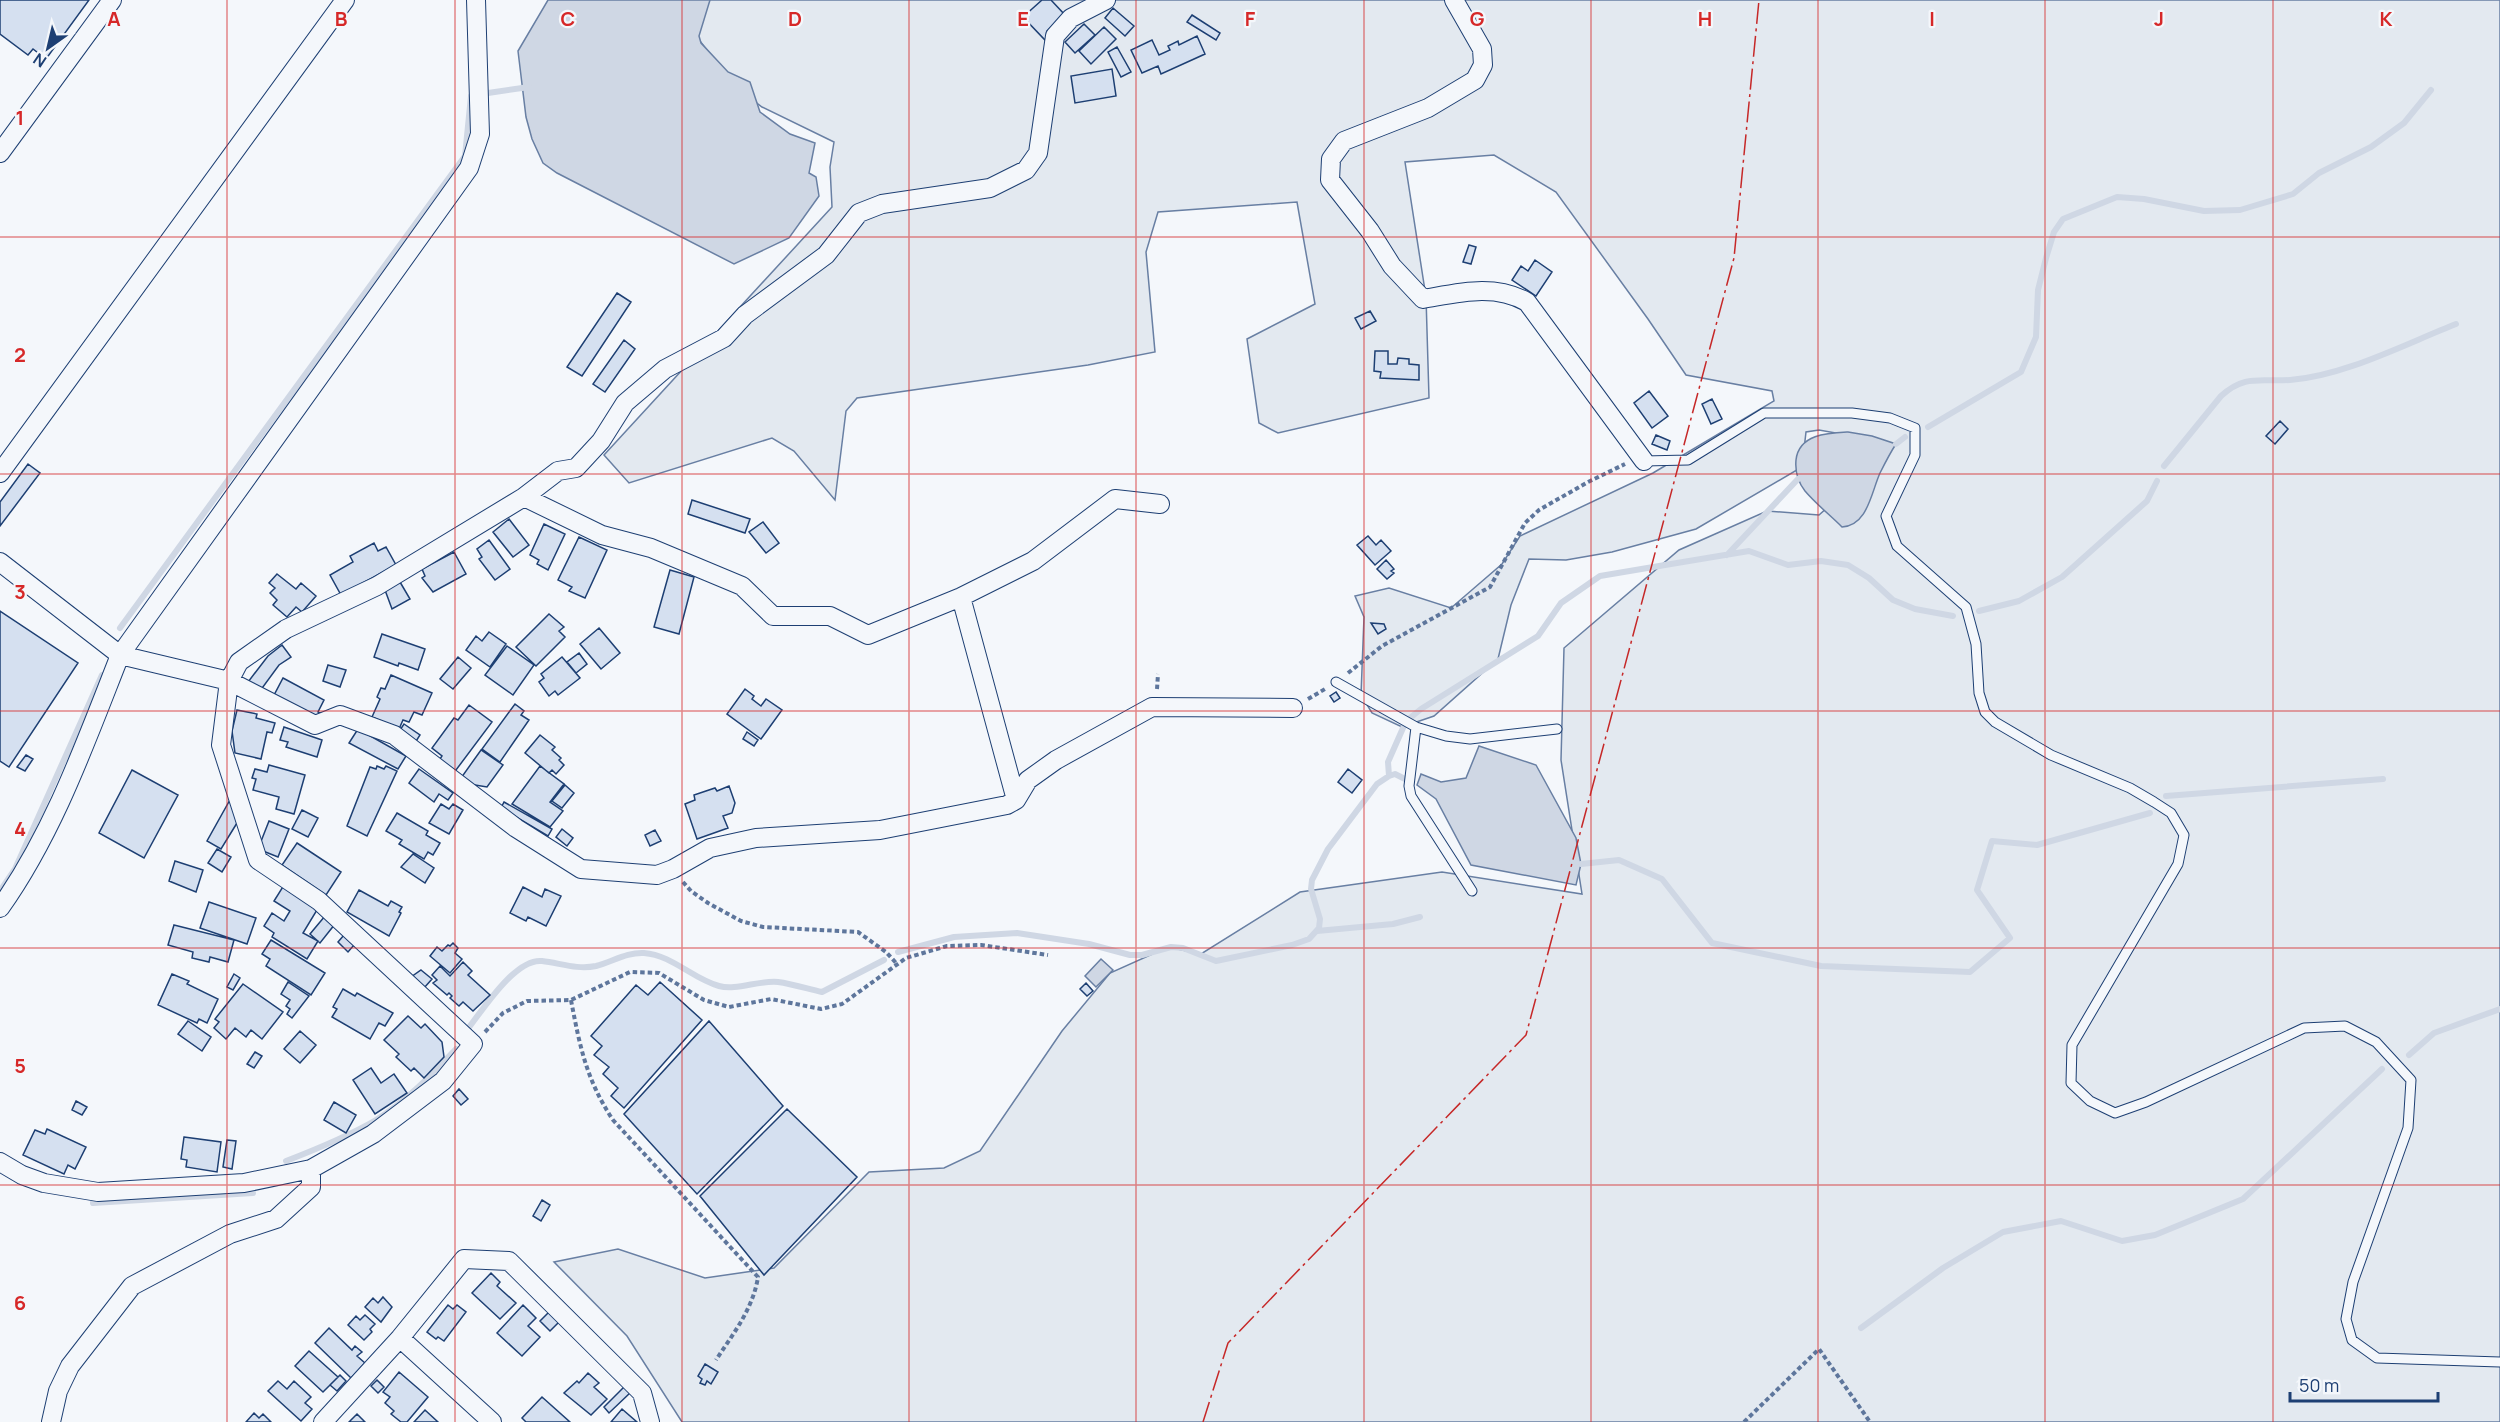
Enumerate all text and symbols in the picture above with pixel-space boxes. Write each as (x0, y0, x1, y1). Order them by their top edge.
text: A (107, 5, 121, 32)
text: B (335, 5, 348, 32)
text: C (561, 5, 575, 32)
text: D (788, 5, 802, 32)
text: E (1017, 5, 1029, 32)
text: F (1245, 5, 1256, 32)
text: G (1470, 5, 1485, 32)
text: H (1698, 5, 1712, 32)
text: I (1929, 5, 1935, 32)
text: J (2154, 5, 2164, 32)
text: K (2380, 5, 2393, 32)
north arrow (18, 18, 78, 78)
text: N (29, 48, 51, 73)
text: 1 (16, 104, 24, 131)
text: 2 (14, 341, 26, 368)
text: 3 (14, 578, 26, 605)
text: 4 (14, 815, 26, 842)
text: 5 (14, 1052, 26, 1079)
text: 6 (14, 1289, 26, 1316)
scale bar (2290, 1365, 2438, 1403)
text: 50 m (2299, 1373, 2339, 1397)

